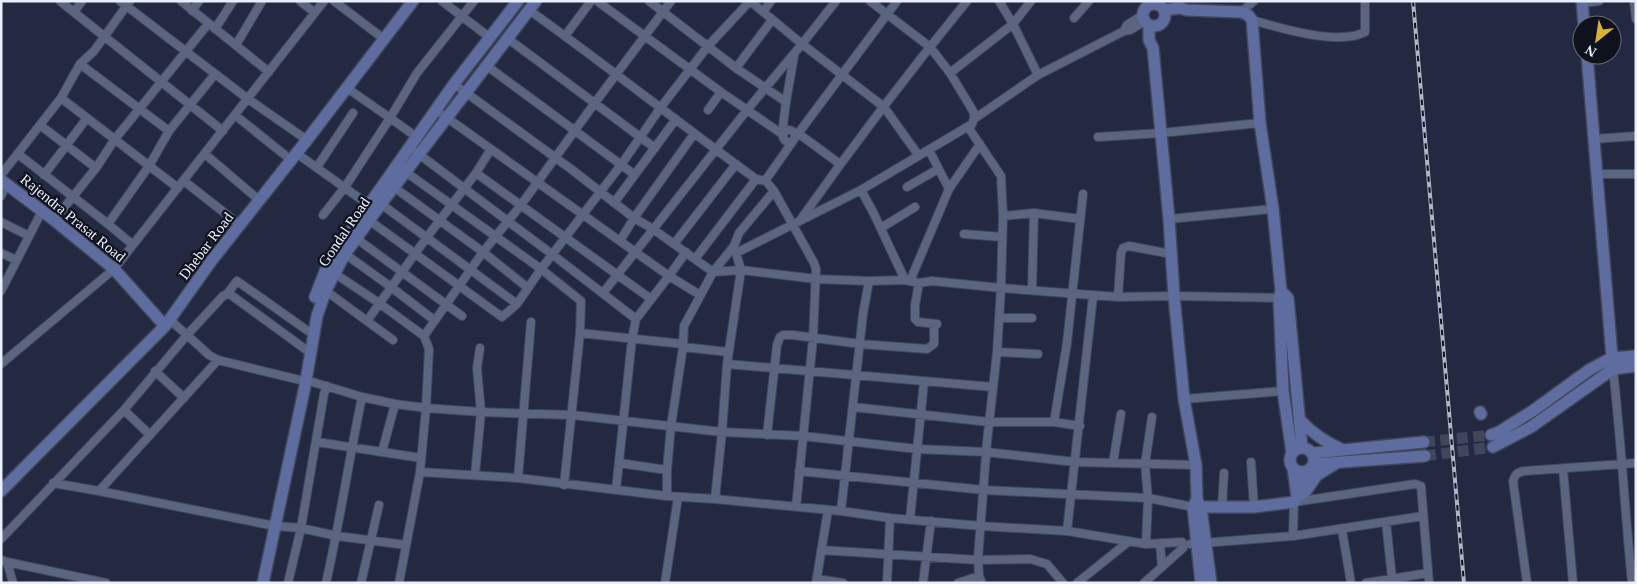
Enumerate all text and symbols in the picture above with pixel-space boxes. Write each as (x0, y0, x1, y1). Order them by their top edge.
north arrow (1572, 15, 1622, 65)
text: N (1583, 42, 1599, 60)
street label: Rajendra Prasat Road (17, 171, 129, 265)
street label: Gondal Road (315, 194, 373, 269)
street label: Dhebar Road (176, 209, 237, 283)

